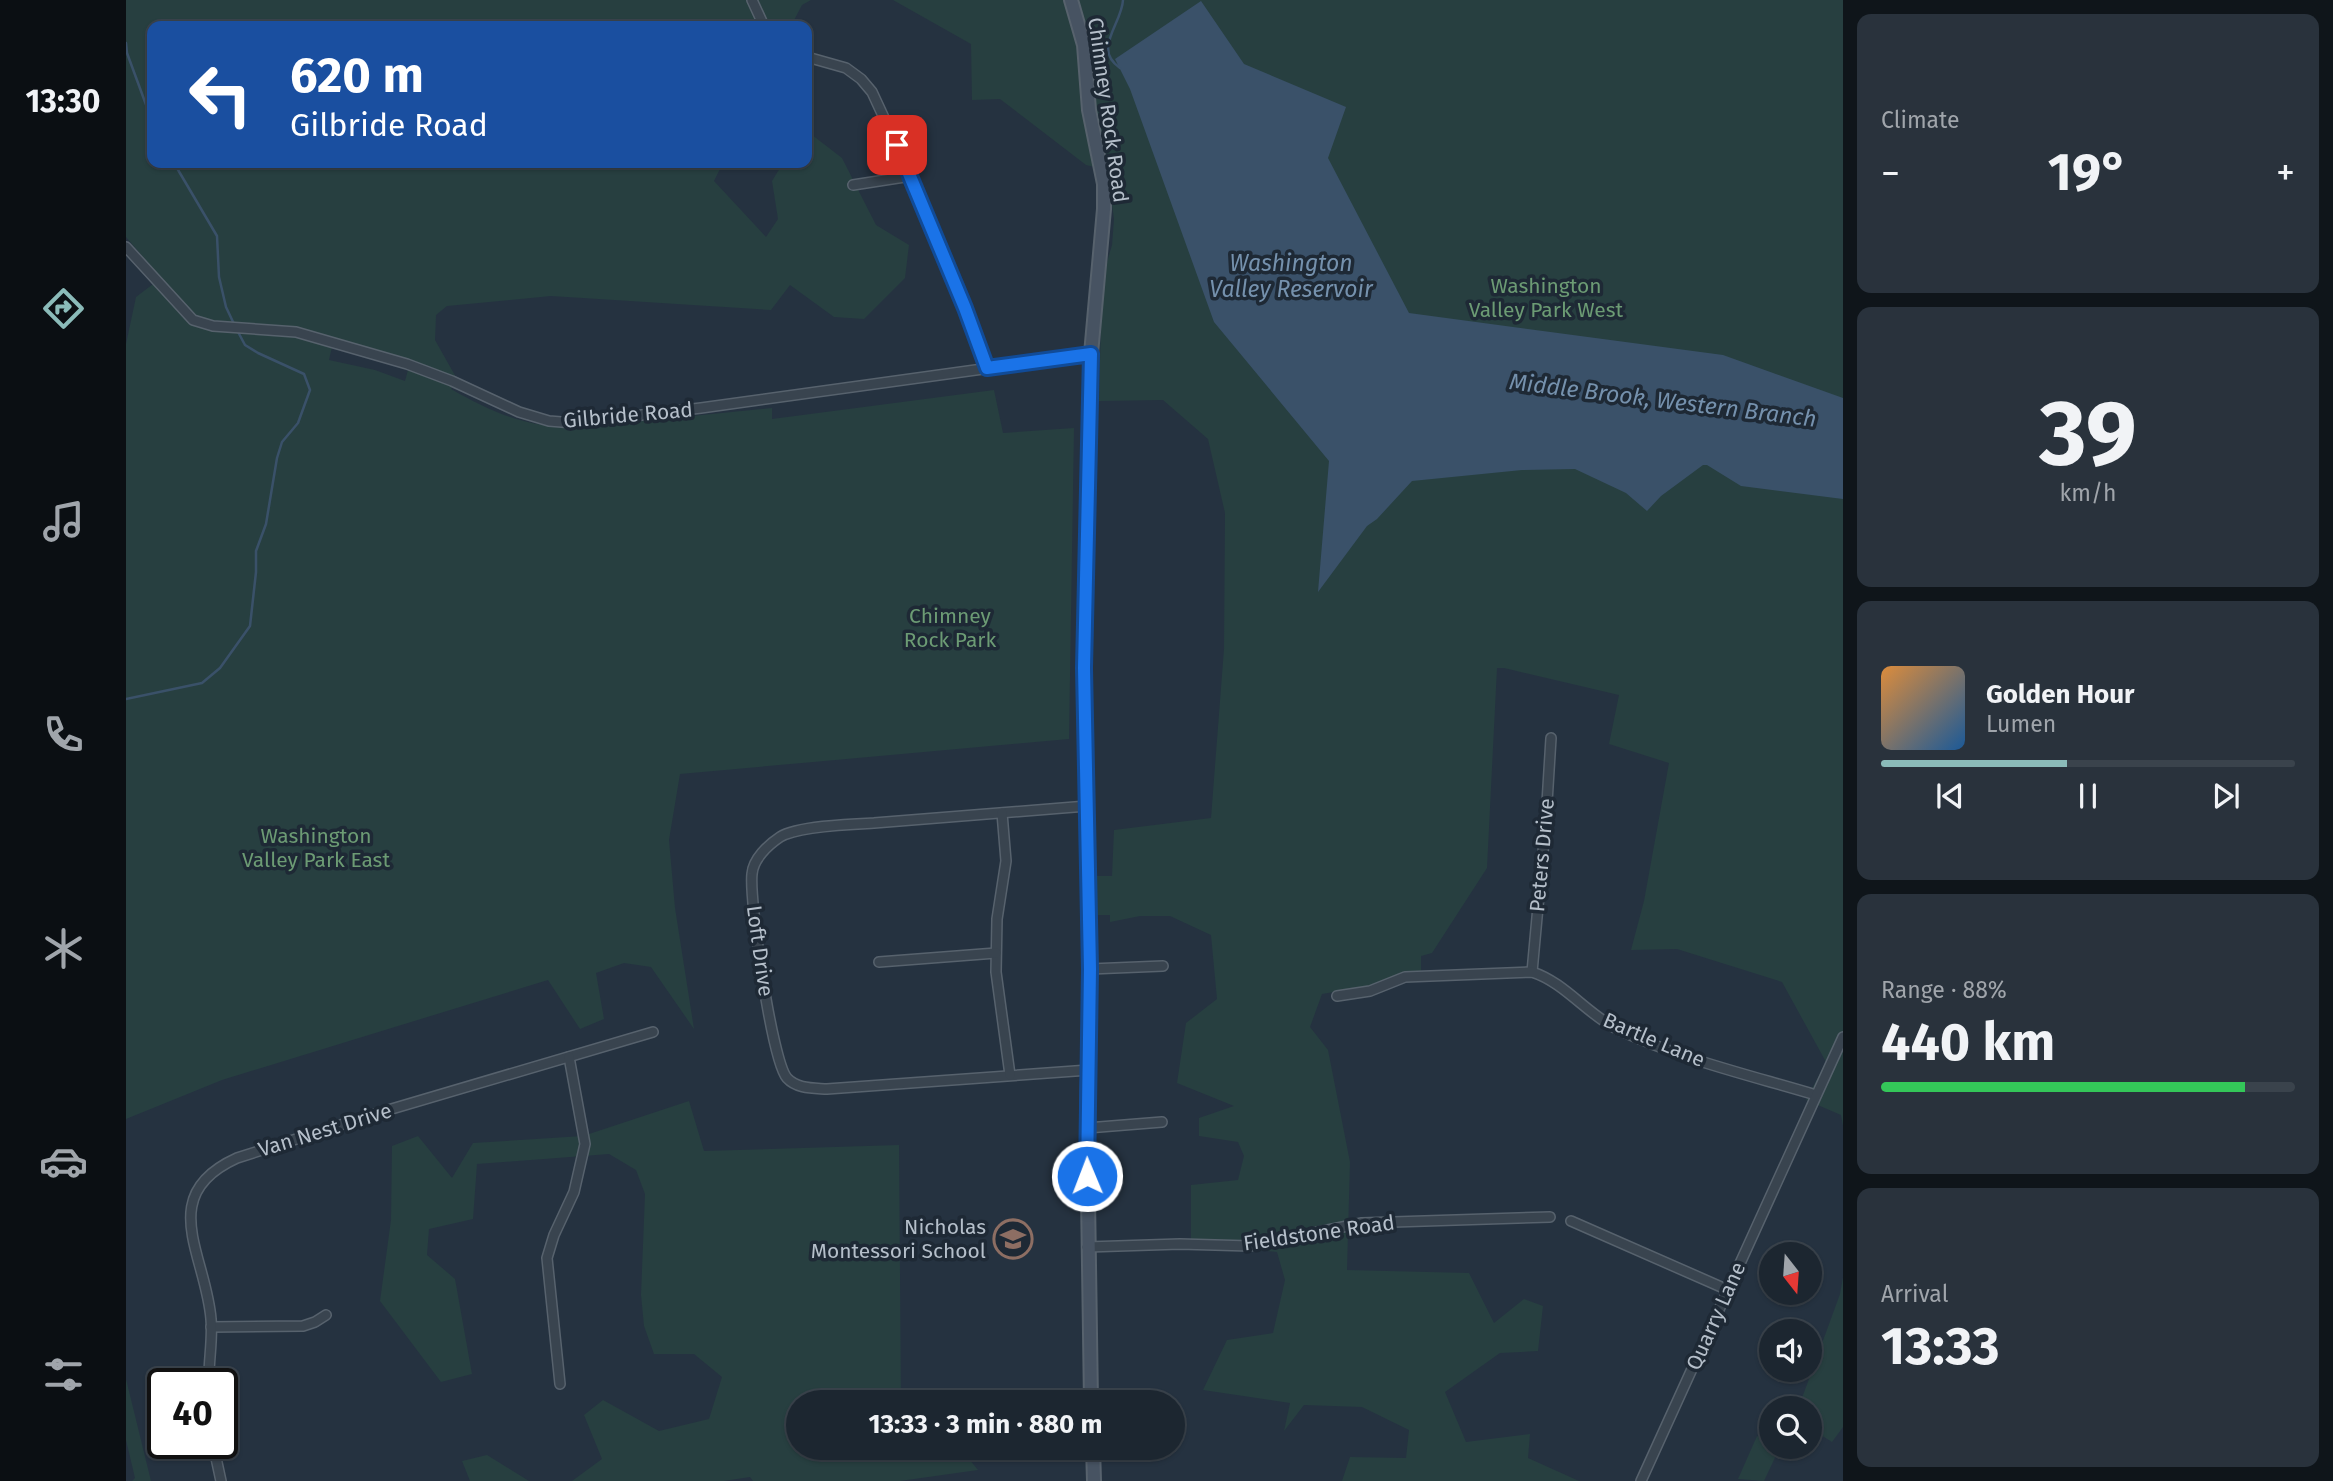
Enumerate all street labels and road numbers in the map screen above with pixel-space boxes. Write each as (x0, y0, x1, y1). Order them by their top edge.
street label: Chimney Rock Road (1082, 16, 1134, 204)
street label: Gilbride Road (562, 396, 694, 434)
street label: Peters Drive (1524, 797, 1560, 913)
street label: Loft Drive (741, 904, 779, 998)
street label: Bartle Lane (1599, 1007, 1709, 1073)
street label: Van Nest Drive (255, 1097, 395, 1163)
street label: Fieldstone Road (1242, 1210, 1396, 1256)
street label: Quarry Lane (1681, 1258, 1751, 1374)

